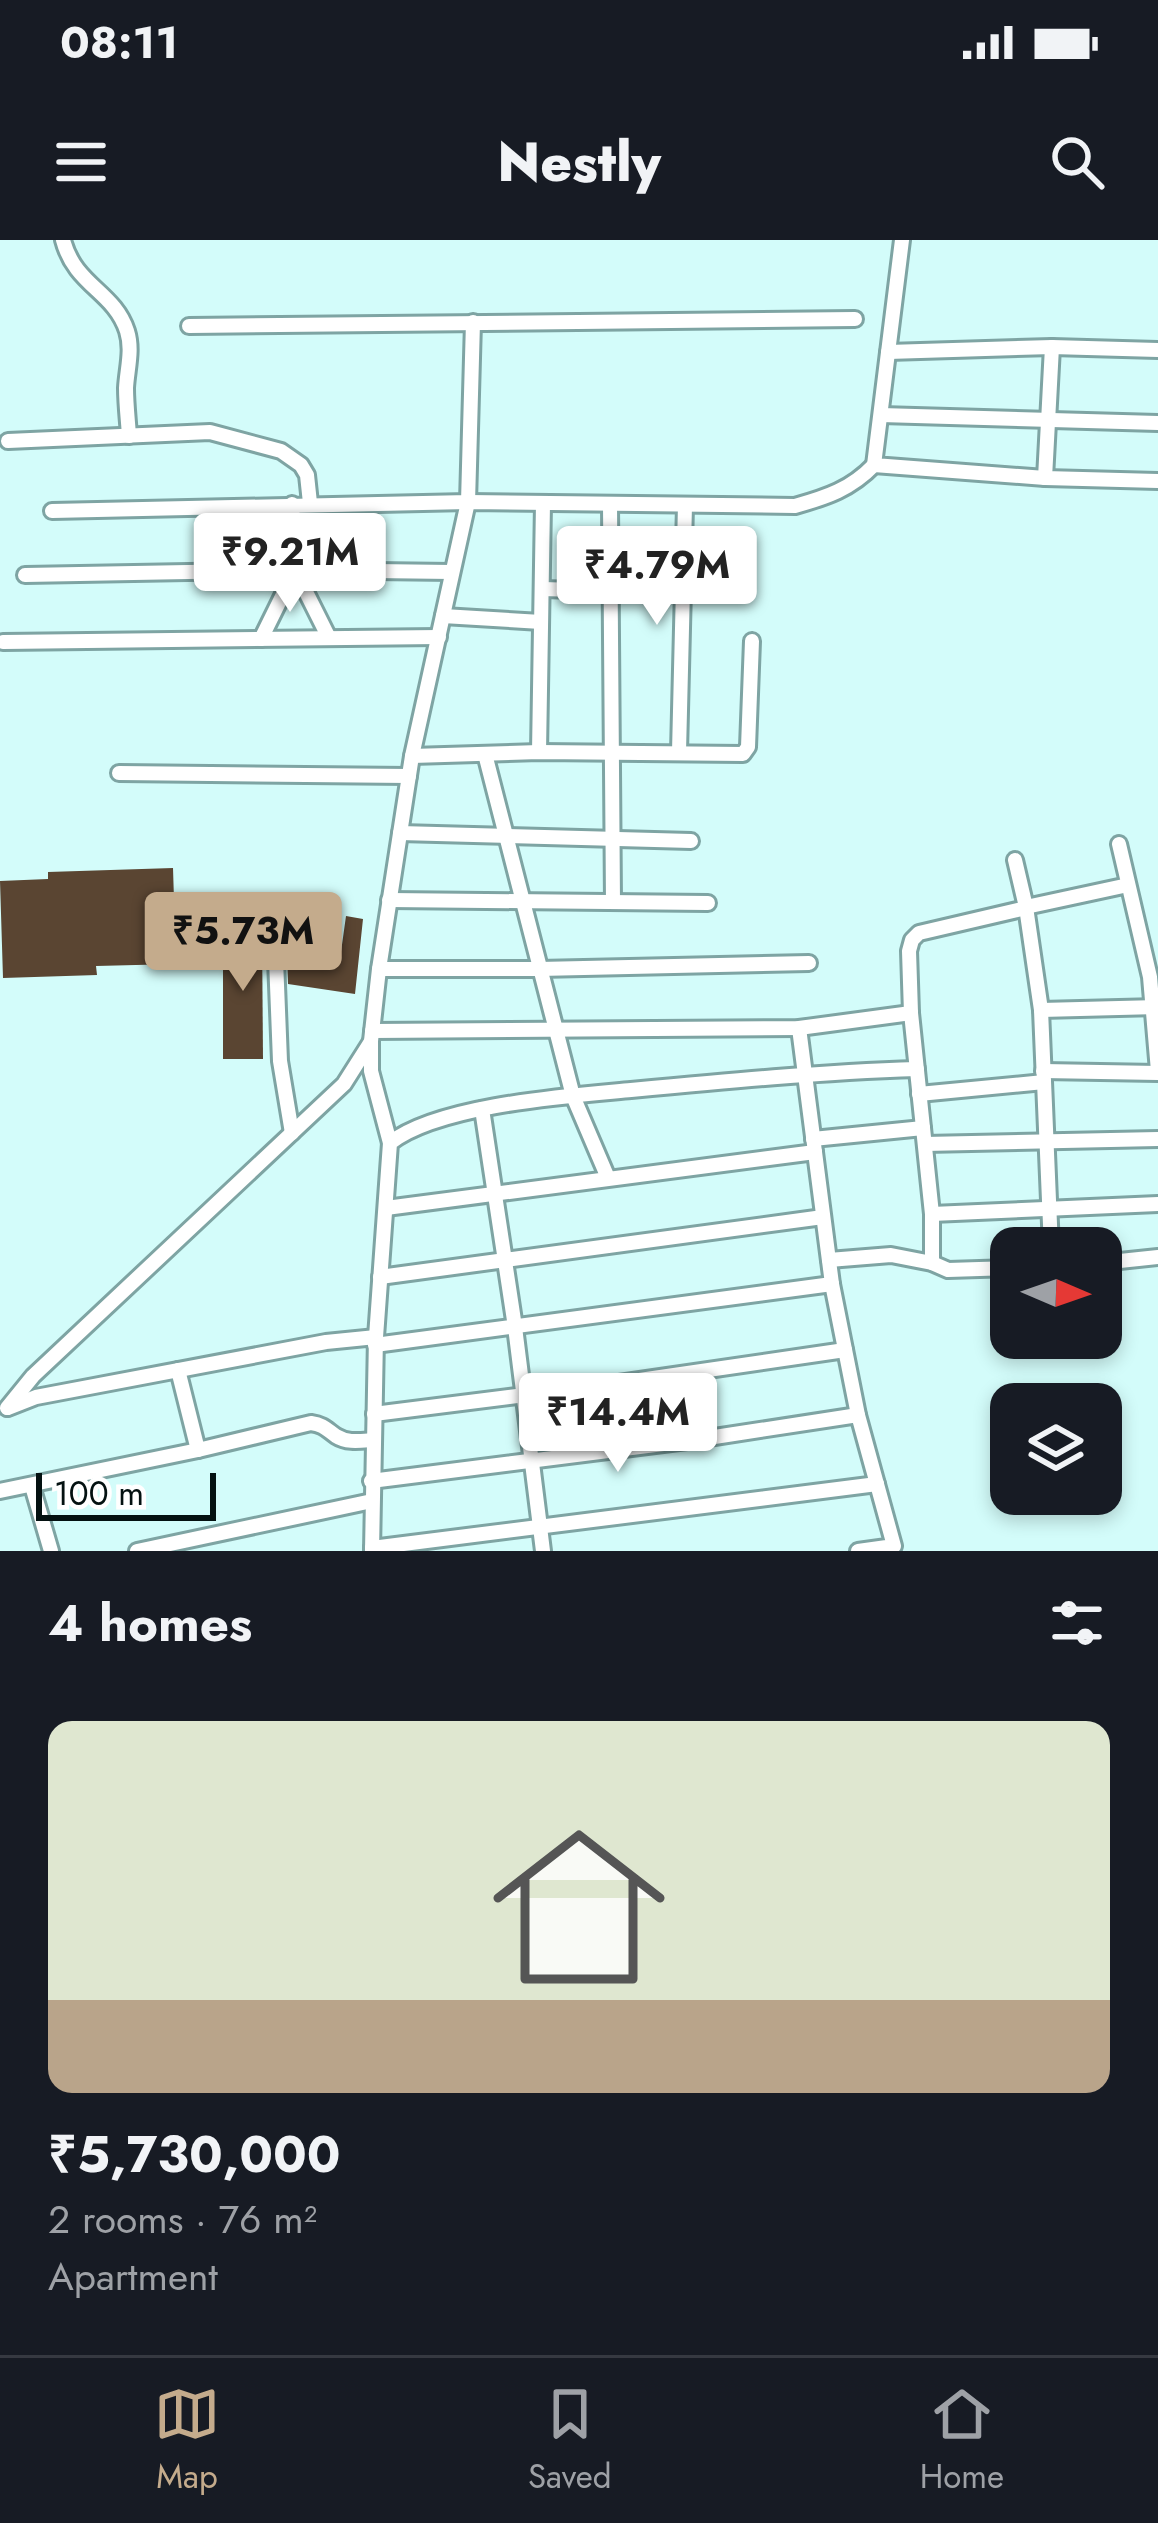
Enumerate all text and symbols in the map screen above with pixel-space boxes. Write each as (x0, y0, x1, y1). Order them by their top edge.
text: 08:11 (60, 10, 178, 75)
text: Nestly (497, 123, 661, 201)
icon: menu (48, 129, 114, 195)
icon: search (1044, 129, 1110, 195)
pin: ₹9.21M (192, 513, 388, 615)
text: ₹9.21M (221, 523, 359, 580)
pin: ₹4.79M (559, 526, 755, 628)
text: ₹4.79M (584, 536, 730, 593)
pin: ₹5.73M (145, 892, 341, 994)
text: ₹5.73M (172, 902, 314, 959)
north arrow (990, 1227, 1122, 1359)
map controls (990, 1227, 1122, 1515)
pin: ₹14.4M (520, 1373, 716, 1475)
text: ₹14.4M (546, 1383, 690, 1440)
button: layers (990, 1383, 1122, 1515)
scale bar (36, 1467, 216, 1520)
text: 100 m (54, 1470, 144, 1517)
text: 4 homes (48, 1586, 252, 1660)
icon: filters (1044, 1590, 1110, 1656)
icon: home (471, 1799, 687, 2015)
text: ₹5,730,000 (48, 2117, 341, 2191)
text: 2 rooms · 76 m² (48, 2191, 317, 2248)
text: Apartment (48, 2248, 218, 2305)
tab: Map (154, 2381, 220, 2500)
tab: Saved (528, 2381, 612, 2500)
tab: Home (920, 2381, 1004, 2500)

